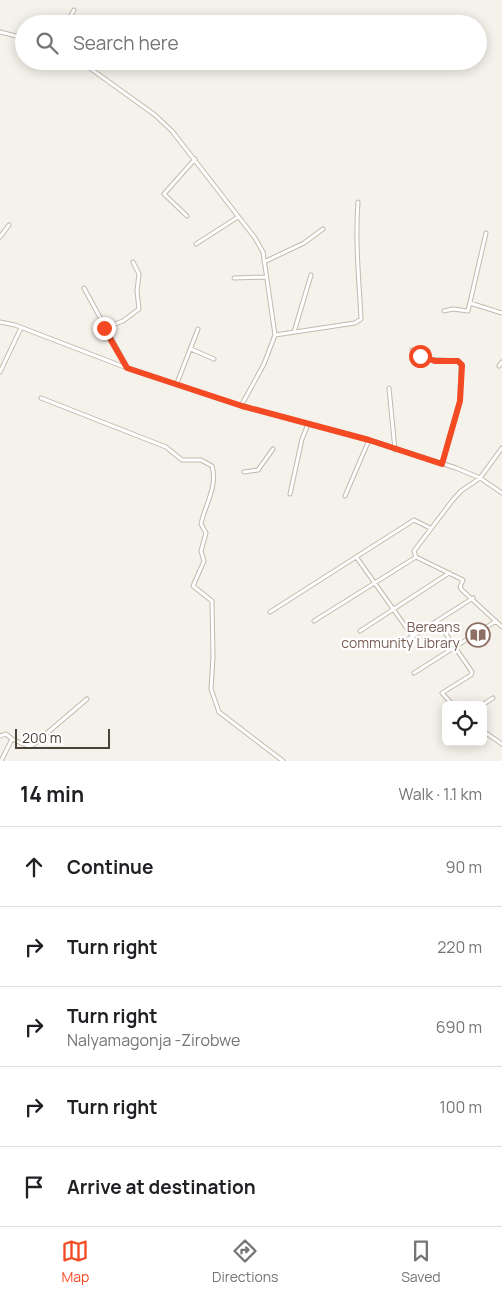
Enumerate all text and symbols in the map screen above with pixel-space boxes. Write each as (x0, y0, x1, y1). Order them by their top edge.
search box (15, 15, 487, 70)
icon: search (33, 29, 61, 57)
text: Search here (73, 30, 179, 56)
route end (93, 317, 116, 340)
route start (409, 345, 432, 368)
place label: Bereans community Library (341, 617, 461, 652)
library icon: Bereans community Library (465, 622, 491, 648)
map controls (442, 701, 487, 746)
button: locate (442, 701, 487, 746)
scale bar (15, 726, 110, 749)
text: 200 m (22, 728, 62, 747)
text: 14 min (20, 780, 84, 808)
text: Walk · 1.1 km (398, 783, 482, 805)
icon: ahead (20, 853, 48, 881)
text: Continue (67, 854, 153, 880)
text: 90 m (446, 856, 482, 878)
icon: right (20, 933, 48, 961)
text: Turn right (67, 934, 157, 960)
text: 220 m (437, 936, 482, 958)
text: Turn right (67, 1003, 157, 1029)
icon: right (20, 1013, 48, 1041)
text: 690 m (436, 1016, 482, 1038)
text: Nalyamagonja -Zirobwe (67, 1029, 240, 1051)
icon: right (20, 1093, 48, 1121)
text: Turn right (67, 1094, 157, 1120)
text: 100 m (439, 1096, 482, 1118)
icon: arrive (20, 1173, 48, 1201)
text: Arrive at destination (67, 1174, 256, 1200)
tab: Map (61, 1237, 89, 1286)
tab: Directions (212, 1237, 278, 1286)
tab: Saved (401, 1237, 441, 1286)

